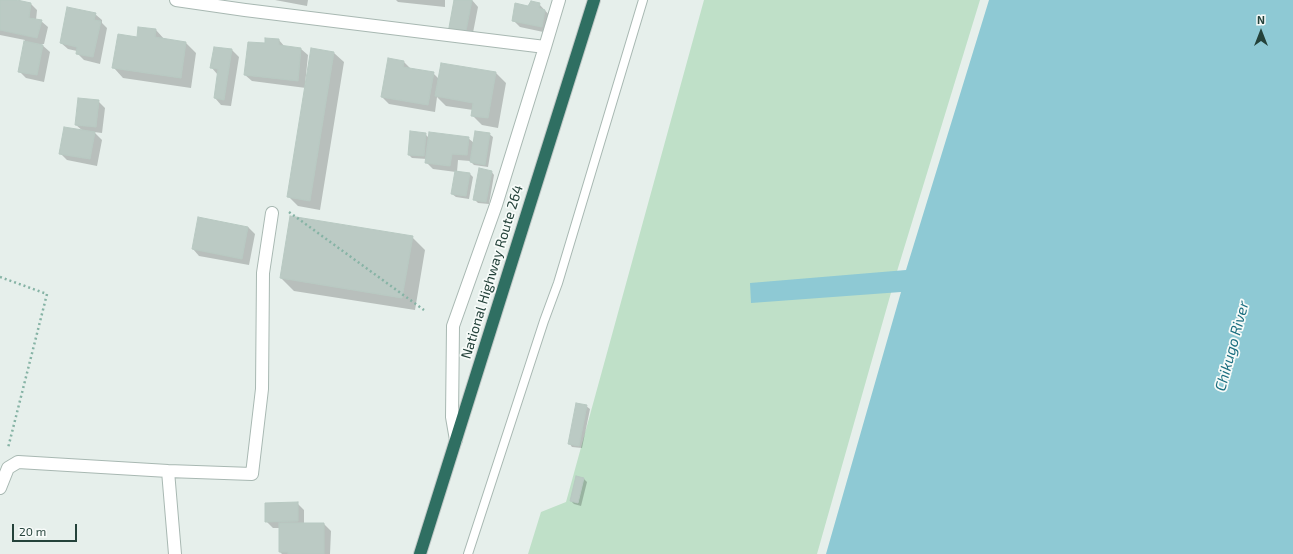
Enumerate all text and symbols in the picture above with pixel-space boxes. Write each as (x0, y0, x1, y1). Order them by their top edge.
north arrow (1241, 12, 1281, 52)
text: N (1257, 13, 1265, 26)
street label: National Highway Route 264 (458, 183, 526, 361)
water label: Chikugo River (1211, 299, 1253, 393)
scale bar (14, 516, 79, 542)
text: 20 m (19, 524, 46, 538)

